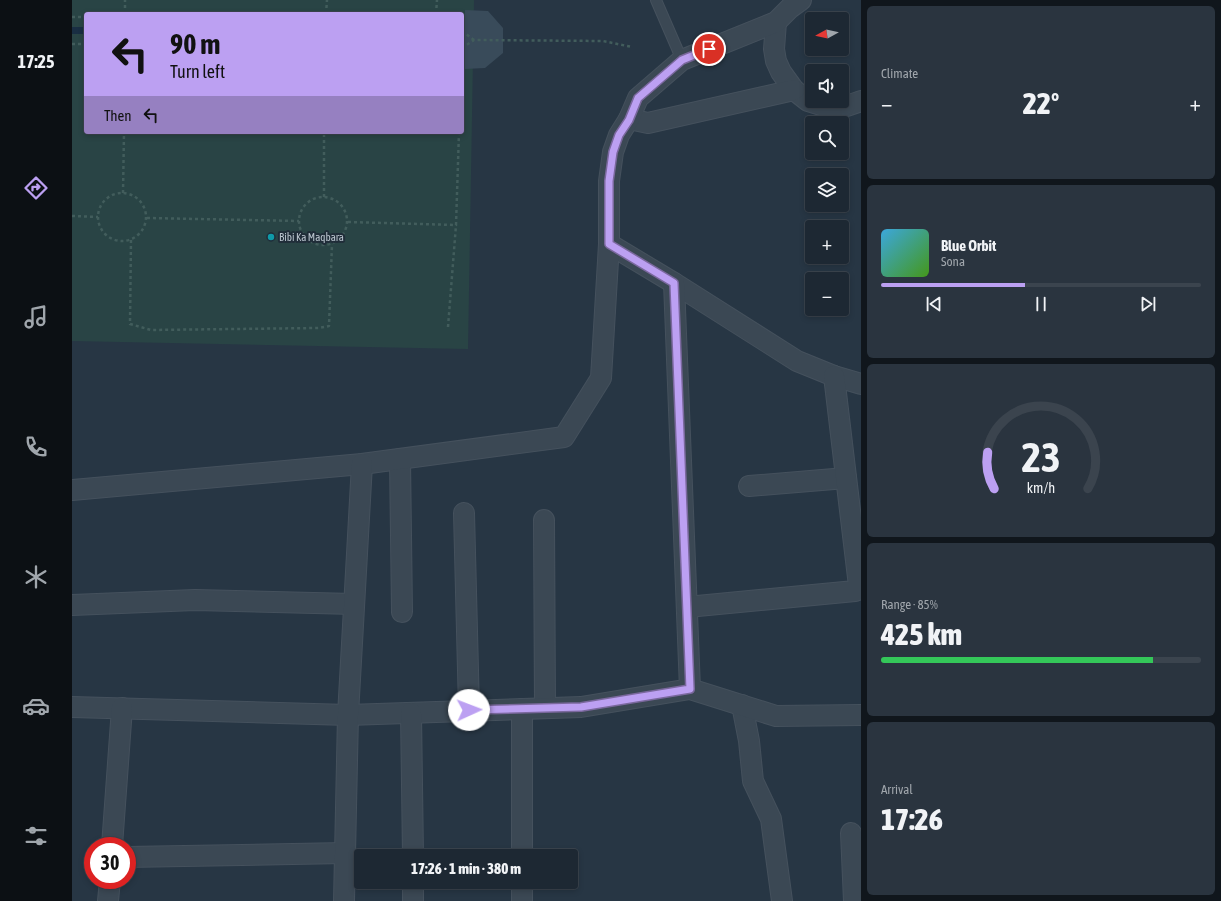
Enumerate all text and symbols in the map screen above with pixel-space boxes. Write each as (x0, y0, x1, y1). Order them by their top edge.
north arrow (805, 12, 849, 56)
map controls (805, 12, 849, 316)
icon: left (104, 28, 156, 80)
text: 90 m (170, 28, 220, 60)
pin (692, 32, 726, 66)
icon: arrive (698, 38, 720, 60)
text: 17:25 (17, 51, 55, 72)
text: Turn left (170, 61, 225, 82)
button: sound (805, 64, 849, 108)
text: Climate (881, 66, 918, 81)
text: 22° (1023, 86, 1059, 120)
text: − (881, 90, 892, 116)
text: + (1190, 90, 1201, 116)
icon: left (140, 104, 162, 126)
text: Then (104, 107, 132, 124)
button: search (805, 116, 849, 160)
button: layers (805, 168, 849, 212)
icon: directions (22, 174, 50, 202)
button: + (805, 220, 849, 264)
place label: Bibi Ka Maqbara (279, 231, 344, 243)
marker: Bibi Ka Maqbara (266, 232, 276, 242)
text: Blue Orbit (941, 237, 996, 254)
text: Sona (941, 254, 965, 269)
button: − (805, 272, 849, 316)
icon: previous (923, 293, 945, 315)
icon: pause (1030, 293, 1052, 315)
icon: next (1137, 293, 1159, 315)
icon: music (22, 303, 50, 331)
text: 23 (1021, 432, 1061, 480)
icon: phone (22, 433, 50, 461)
text: km/h (1027, 479, 1055, 495)
icon: climate (22, 563, 50, 591)
text: Range · 85% (881, 597, 938, 612)
text: 425 km (881, 617, 962, 651)
position arrow (448, 689, 490, 731)
icon: car (22, 692, 50, 720)
text: Arrival (881, 782, 913, 797)
text: 17:26 (881, 802, 943, 836)
icon: filters (22, 822, 50, 850)
speed limit sign: 30 (84, 837, 136, 889)
text: 17:26 · 1 min · 380 m (411, 860, 521, 877)

